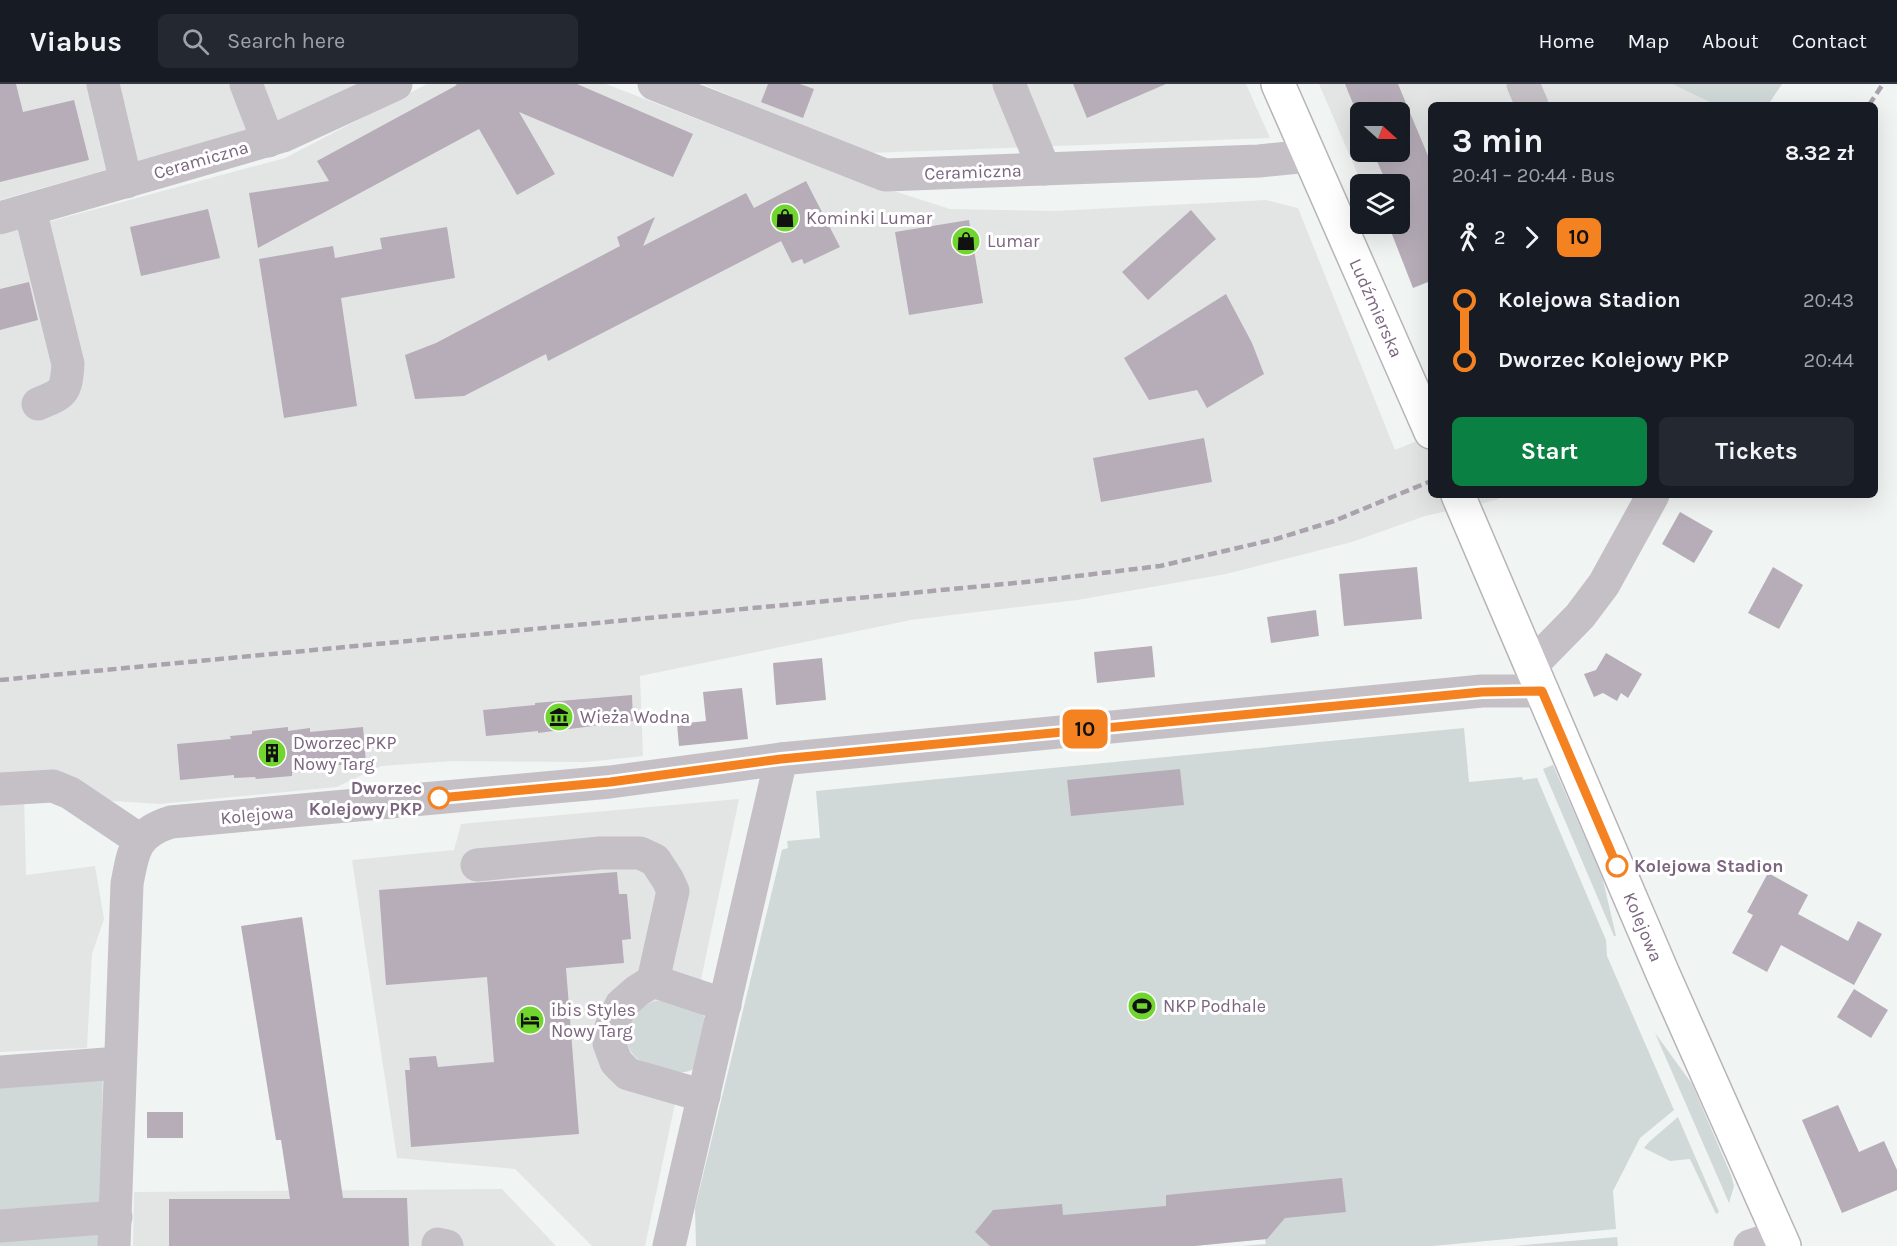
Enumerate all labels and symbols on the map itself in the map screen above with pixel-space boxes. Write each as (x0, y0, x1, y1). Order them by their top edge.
north arrow (1350, 102, 1410, 162)
street label: Ceramiczna (151, 136, 251, 184)
street label: Ceramiczna (924, 159, 1022, 185)
shop icon: Kominki Lumar (769, 202, 801, 234)
place label: Kominki Lumar (806, 207, 933, 229)
shop icon: Lumar (950, 225, 982, 257)
place label: Lumar (987, 230, 1040, 252)
street label: Ludźmierska (1344, 255, 1408, 361)
museum icon: Wieża Wodna (543, 701, 575, 733)
place label: Wieża Wodna (580, 706, 690, 728)
line badge: 10 (1058, 710, 1112, 748)
place label: Dworzec PKP Nowy Targ (293, 732, 397, 775)
building icon: Dworzec PKP Nowy Targ (256, 737, 288, 769)
place label: Dworzec Kolejowy PKP (309, 777, 422, 820)
marker: Dworzec Kolejowy PKP (428, 787, 450, 809)
street label: Kolejowa (219, 801, 295, 829)
marker: Kolejowa Stadion (1606, 855, 1628, 877)
place label: Kolejowa Stadion (1634, 855, 1783, 877)
street label: Kolejowa (1619, 889, 1667, 965)
sports icon: NKP Podhale (1126, 990, 1158, 1022)
place label: NKP Podhale (1163, 995, 1266, 1017)
place label: ibis Styles Nowy Targ (551, 999, 636, 1042)
hotel icon: ibis Styles Nowy Targ (514, 1004, 546, 1036)

